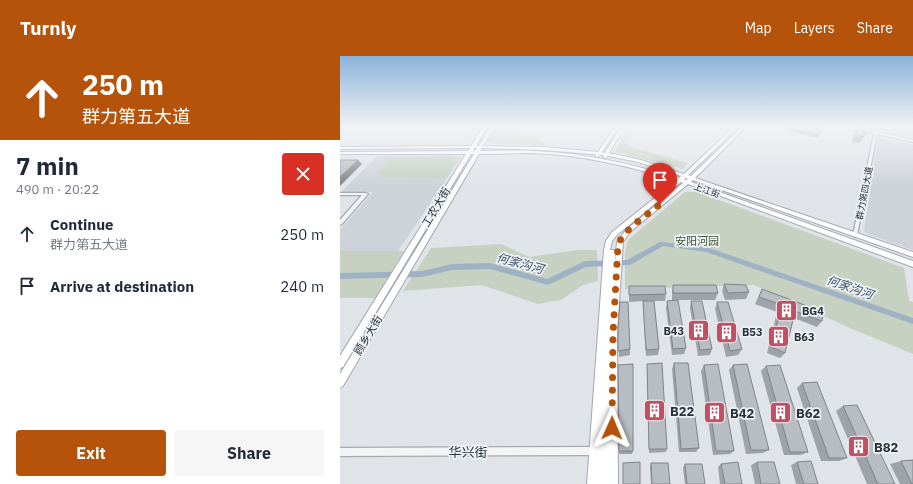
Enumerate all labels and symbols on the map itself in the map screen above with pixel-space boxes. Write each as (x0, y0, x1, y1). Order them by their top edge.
pin (643, 163, 677, 204)
street label: 群力第四大道 (853, 165, 875, 221)
street label: 上江街 (692, 180, 722, 200)
street label: 工农大街 (419, 185, 453, 229)
park label: 安阳河园 (675, 234, 719, 248)
water label: 何家沟河 (495, 250, 547, 277)
water label: 何家沟河 (825, 272, 877, 303)
building icon: BG4 (773, 298, 799, 324)
place label: BG4 (802, 304, 824, 318)
street label: 顾乡大街 (351, 313, 385, 357)
building icon: B43 (686, 318, 712, 344)
building icon: B53 (713, 319, 739, 345)
place label: B43 (663, 324, 684, 338)
building icon: B63 (765, 324, 791, 350)
place label: B53 (742, 325, 763, 339)
place label: B63 (794, 330, 815, 344)
building icon: B22 (642, 398, 668, 424)
building icon: B42 (702, 400, 728, 426)
building icon: B62 (768, 400, 794, 426)
place label: B22 (670, 403, 694, 420)
place label: B42 (730, 405, 754, 422)
place label: B62 (796, 405, 820, 422)
position arrow (591, 407, 633, 449)
building icon: B82 (846, 434, 872, 460)
place label: B82 (874, 439, 898, 456)
street label: 华兴街 (448, 444, 488, 461)

